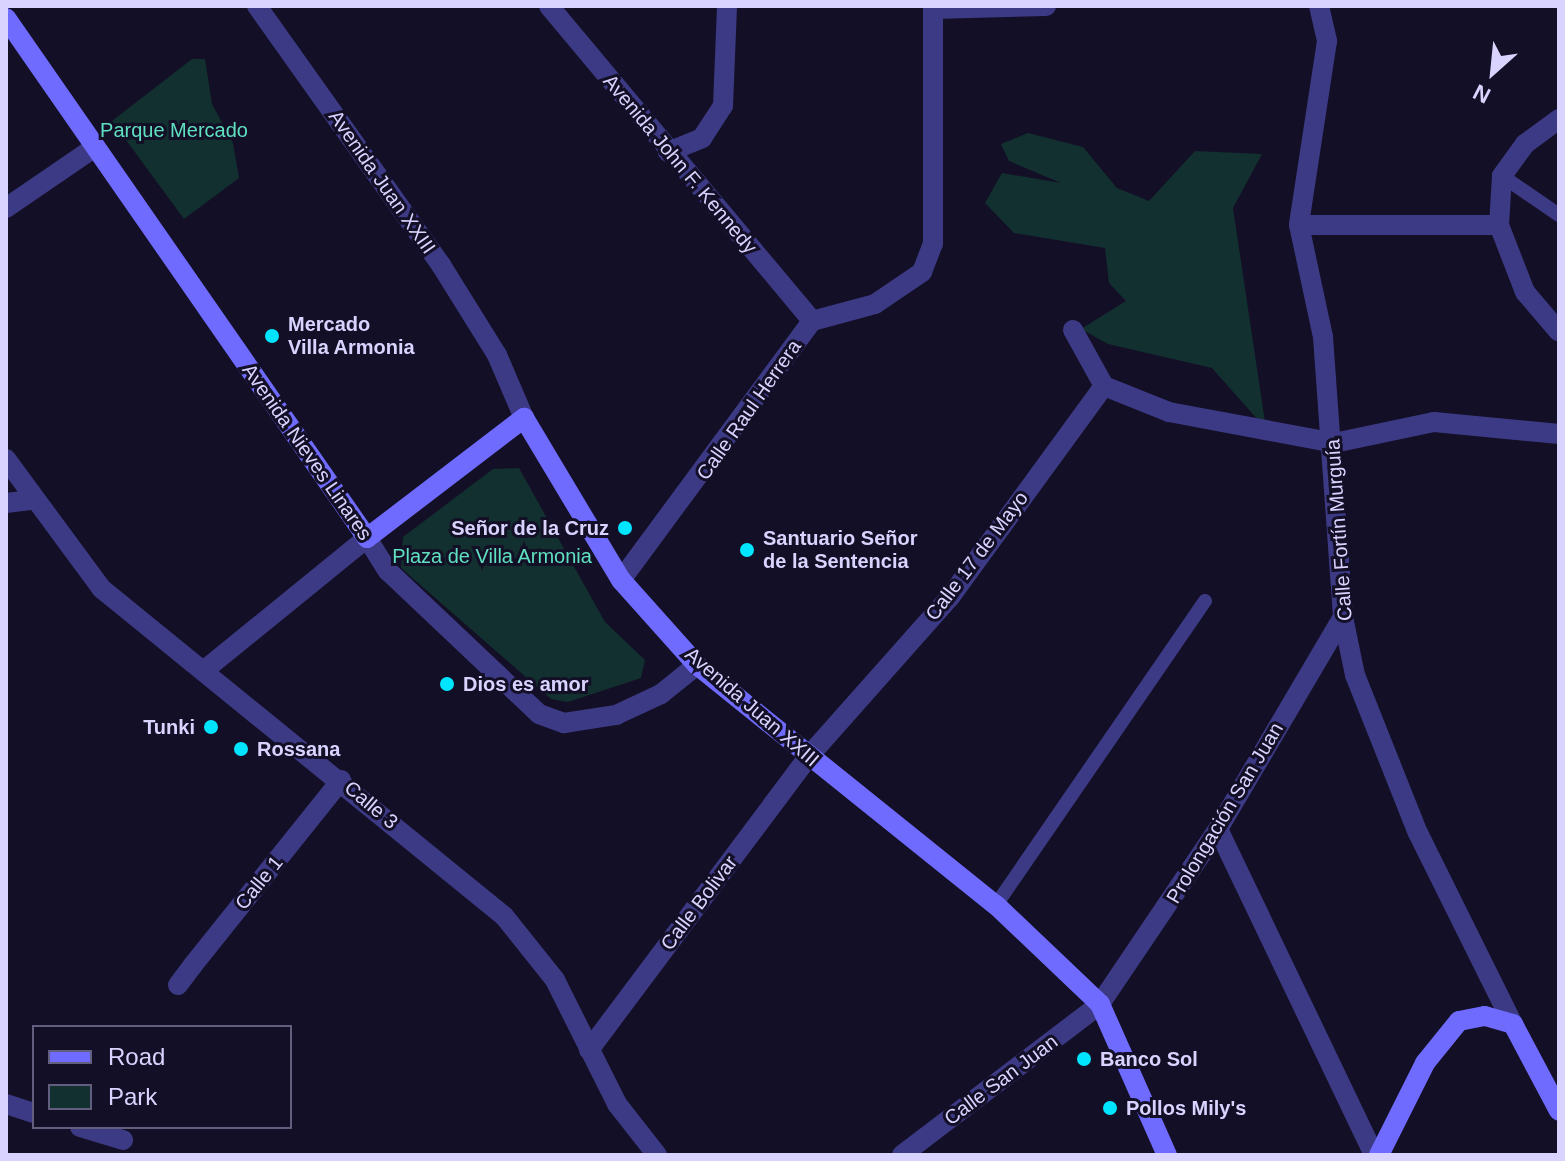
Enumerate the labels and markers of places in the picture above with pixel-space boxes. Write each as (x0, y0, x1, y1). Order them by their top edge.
place label: Mercado Villa Armonia (288, 312, 415, 359)
marker: Mercado Villa Armonia (263, 327, 281, 345)
place label: Señor de la Cruz (451, 516, 609, 540)
marker: Señor de la Cruz (616, 519, 634, 537)
place label: Santuario Señor de la Sentencia (763, 526, 917, 573)
marker: Santuario Señor de la Sentencia (738, 541, 756, 559)
place label: Dios es amor (463, 672, 589, 696)
marker: Dios es amor (438, 675, 456, 693)
place label: Tunki (143, 715, 195, 739)
marker: Tunki (202, 718, 220, 736)
place label: Rossana (257, 737, 340, 761)
marker: Rossana (232, 740, 250, 758)
place label: Banco Sol (1100, 1047, 1198, 1071)
marker: Banco Sol (1075, 1050, 1093, 1068)
place label: Pollos Mily's (1126, 1096, 1246, 1120)
marker: Pollos Mily's (1101, 1099, 1119, 1117)

